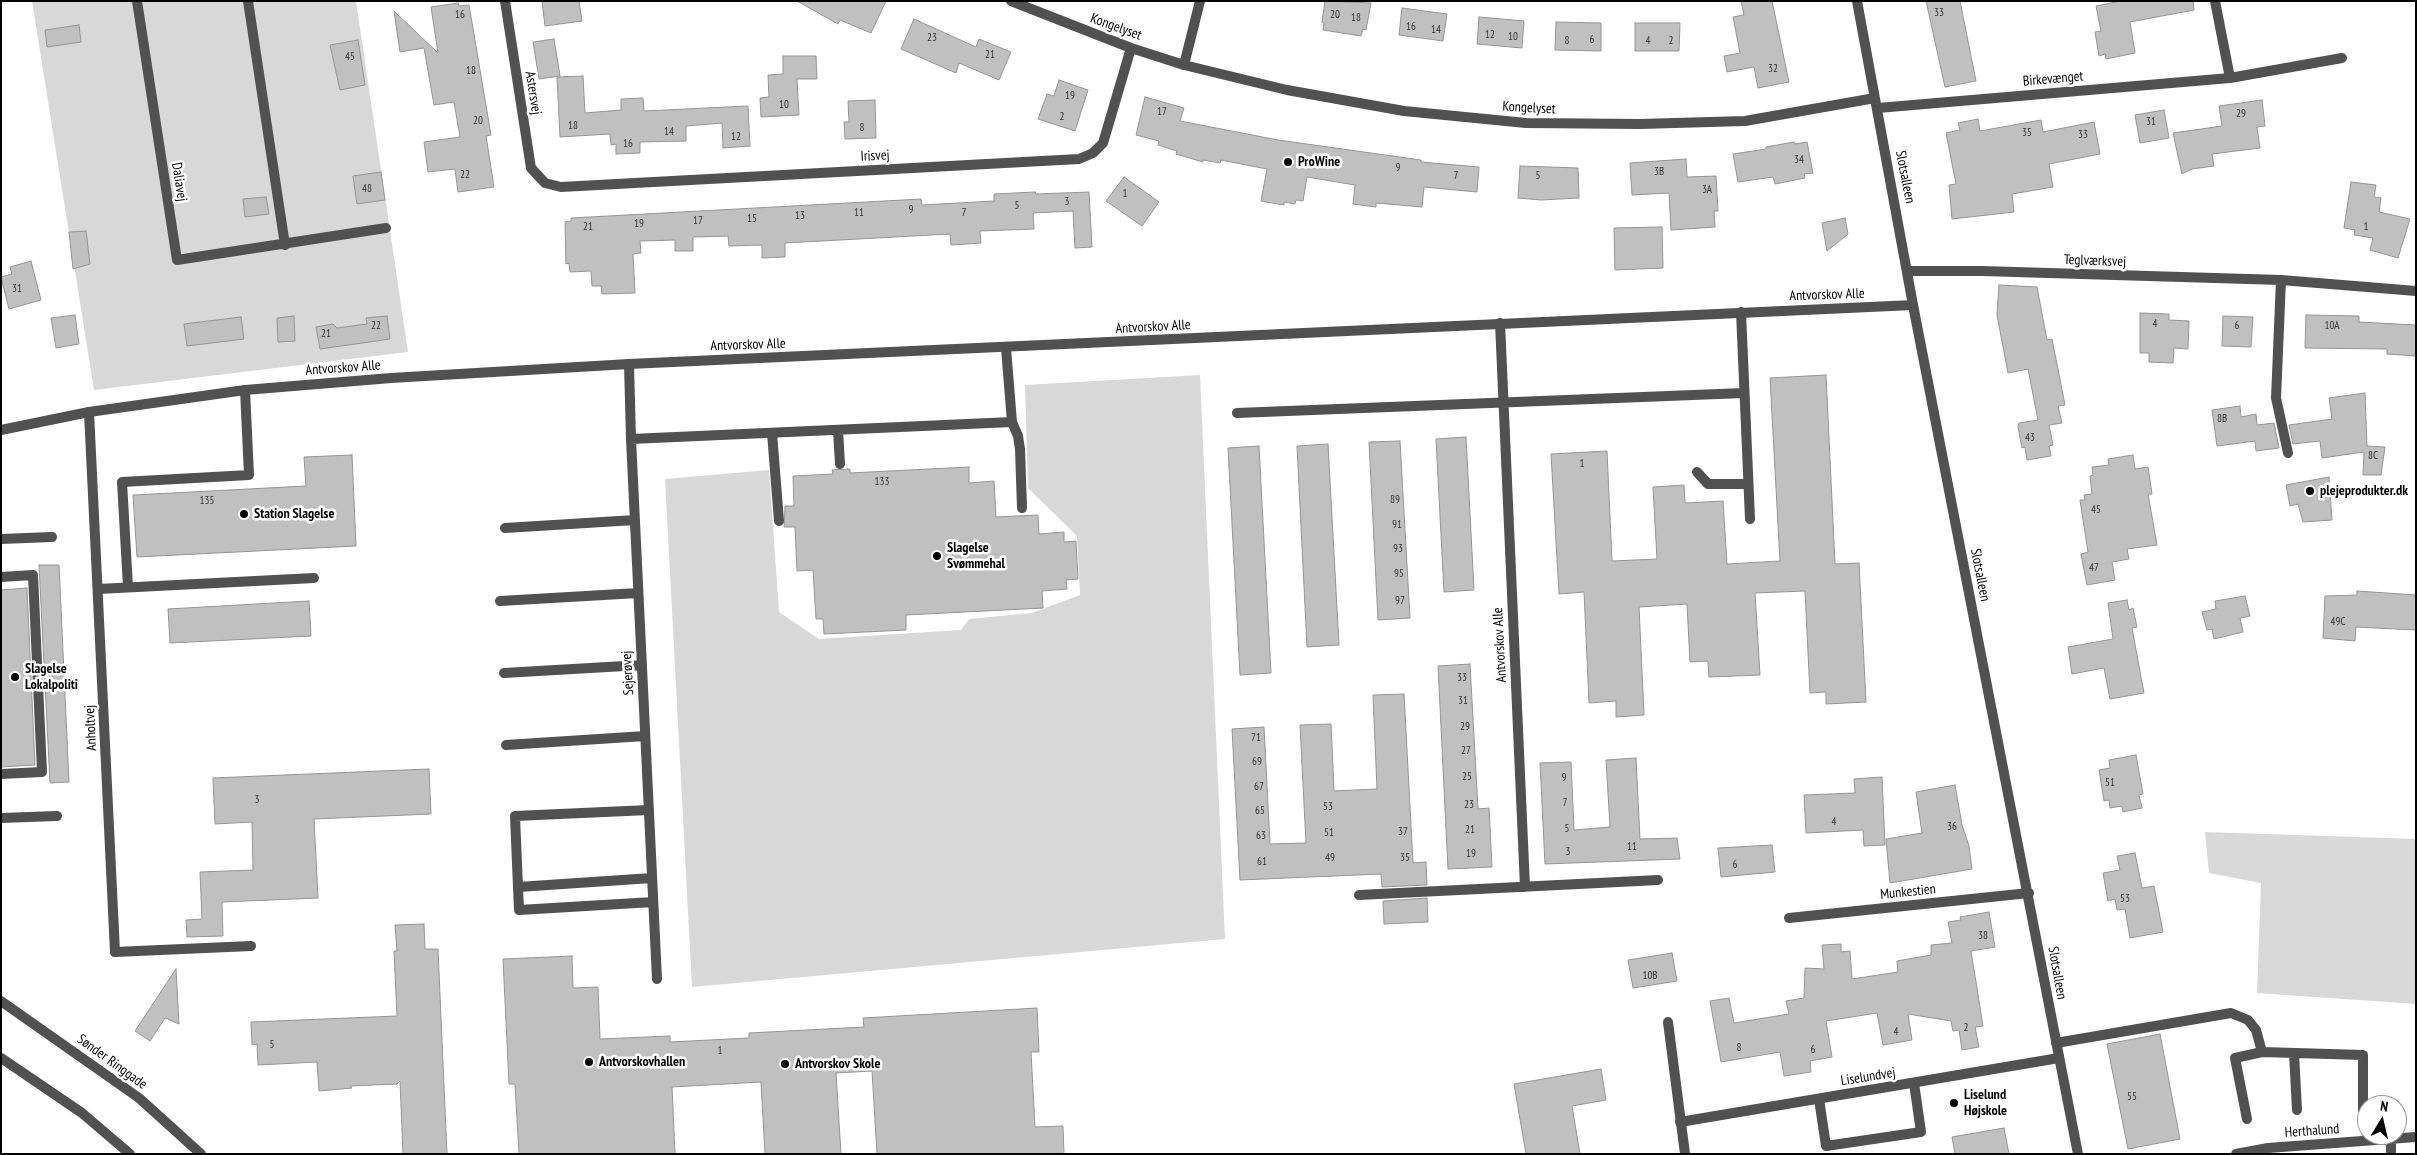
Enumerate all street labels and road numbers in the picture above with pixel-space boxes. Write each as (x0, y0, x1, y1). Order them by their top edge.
street label: Kongelyset (1088, 10, 1144, 44)
street label: Birkevænget (2022, 68, 2084, 90)
street label: Astersvej (521, 70, 545, 116)
street label: Kongelyset (1502, 98, 1556, 118)
street label: Irisvej (860, 147, 890, 165)
street label: Slotsalleen (1892, 149, 1918, 205)
street label: Daliavej (168, 161, 190, 203)
street label: Teglværksvej (2064, 252, 2126, 270)
street label: Antvorskov Alle (1789, 285, 1865, 305)
street label: Antvorskov Alle (1115, 317, 1191, 337)
street label: Antvorskov Alle (710, 335, 786, 355)
street label: Antvorskov Alle (305, 357, 381, 379)
street label: Slotsalleen (1967, 547, 1993, 603)
street label: Antvorskov Alle (1490, 607, 1510, 683)
street label: Sejerøvej (618, 650, 638, 696)
street label: Anholtvej (81, 704, 101, 752)
street label: Munkestien (1879, 881, 1937, 903)
street label: Slotsalleen (2044, 945, 2070, 1001)
street label: Sønder Ringgade (74, 1031, 150, 1093)
street label: Liselundvej (1839, 1064, 1897, 1090)
street label: Herthalund (2284, 1121, 2340, 1141)

